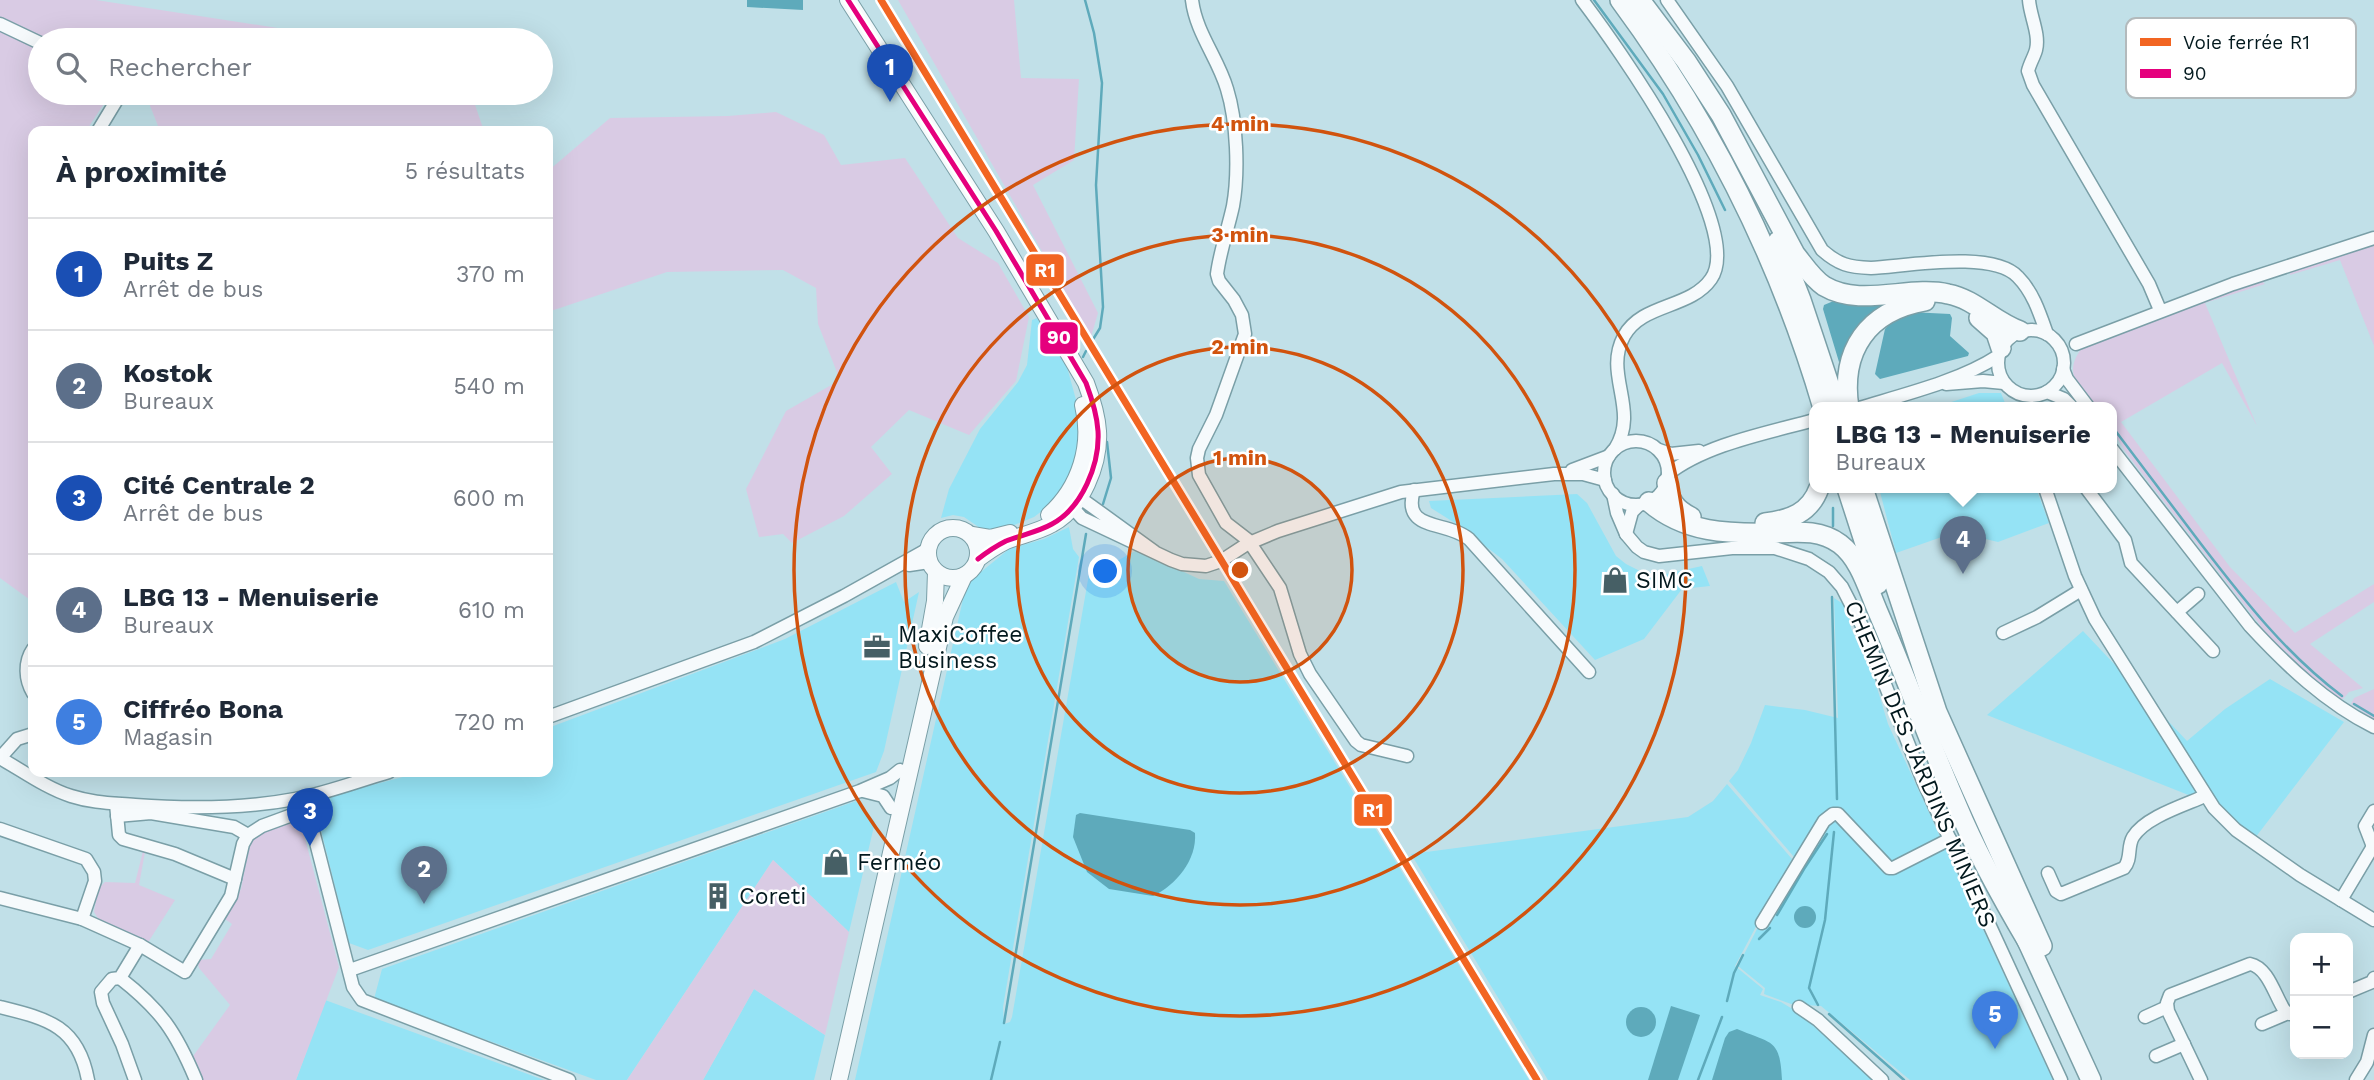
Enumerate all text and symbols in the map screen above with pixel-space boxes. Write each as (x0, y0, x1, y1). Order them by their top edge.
legend (2126, 18, 2356, 98)
search box (28, 28, 553, 105)
text: Voie ferrée R1 (2183, 31, 2310, 54)
pin: 1 (867, 44, 913, 102)
icon: search (52, 48, 90, 86)
text: Rechercher (108, 52, 252, 82)
text: 90 (2183, 62, 2207, 85)
text: 4 min (1211, 111, 1269, 136)
text: À proximité (56, 154, 227, 189)
text: 5 résultats (405, 158, 525, 185)
text: 3 min (1211, 222, 1269, 247)
text: Puits Z (123, 246, 213, 276)
line badge: R1 (1025, 253, 1065, 287)
text: R1 (1034, 259, 1056, 282)
text: 1 (74, 261, 84, 288)
text: 370 m (456, 261, 525, 288)
text: Arrêt de bus (123, 276, 263, 303)
line badge: 90 (1039, 321, 1079, 355)
text: 90 (1047, 326, 1071, 349)
text: 2 min (1211, 334, 1269, 359)
text: Kostok (123, 358, 213, 388)
text: 2 (72, 373, 86, 400)
text: 540 m (453, 373, 525, 400)
text: Bureaux (123, 388, 214, 415)
popup (1809, 402, 2117, 493)
text: LBG 13 - Menuiserie (1835, 419, 2091, 449)
text: 1 min (1213, 445, 1267, 470)
text: Bureaux (1835, 449, 1926, 476)
text: Cité Centrale 2 (123, 470, 315, 500)
text: 3 (72, 485, 86, 512)
text: 600 m (453, 485, 525, 512)
text: Arrêt de bus (123, 500, 263, 527)
pin: 4 (1940, 516, 1986, 574)
your location (1088, 554, 1122, 588)
centre of rings (1228, 558, 1252, 582)
shop icon: SIMC (1600, 565, 1630, 595)
place label: SIMC (1636, 567, 1693, 594)
text: LBG 13 - Menuiserie (123, 582, 379, 612)
street label: CHEMIN DES JARDINS MINIERS (1839, 596, 2001, 932)
text: 4 (72, 597, 86, 624)
text: 610 m (458, 597, 525, 624)
text: Bureaux (123, 612, 214, 639)
place label: MaxiCoffee Business (898, 621, 1023, 674)
office icon: MaxiCoffee Business (862, 632, 892, 662)
text: Ciffréo Bona (123, 694, 283, 724)
text: 5 (72, 709, 86, 736)
text: 720 m (455, 709, 525, 736)
text: Magasin (123, 724, 213, 751)
pin: 3 (287, 788, 333, 846)
line badge: R1 (1353, 793, 1393, 827)
text: R1 (1362, 799, 1384, 822)
pin: 2 (401, 846, 447, 904)
shop icon: Ferméo (821, 847, 851, 877)
place label: Ferméo (857, 849, 941, 876)
building icon: Coreti (703, 881, 733, 911)
place label: Coreti (739, 883, 806, 910)
map controls (2290, 933, 2353, 1059)
button: + (2290, 933, 2353, 996)
pin: 5 (1972, 991, 2018, 1049)
button: − (2290, 996, 2353, 1059)

